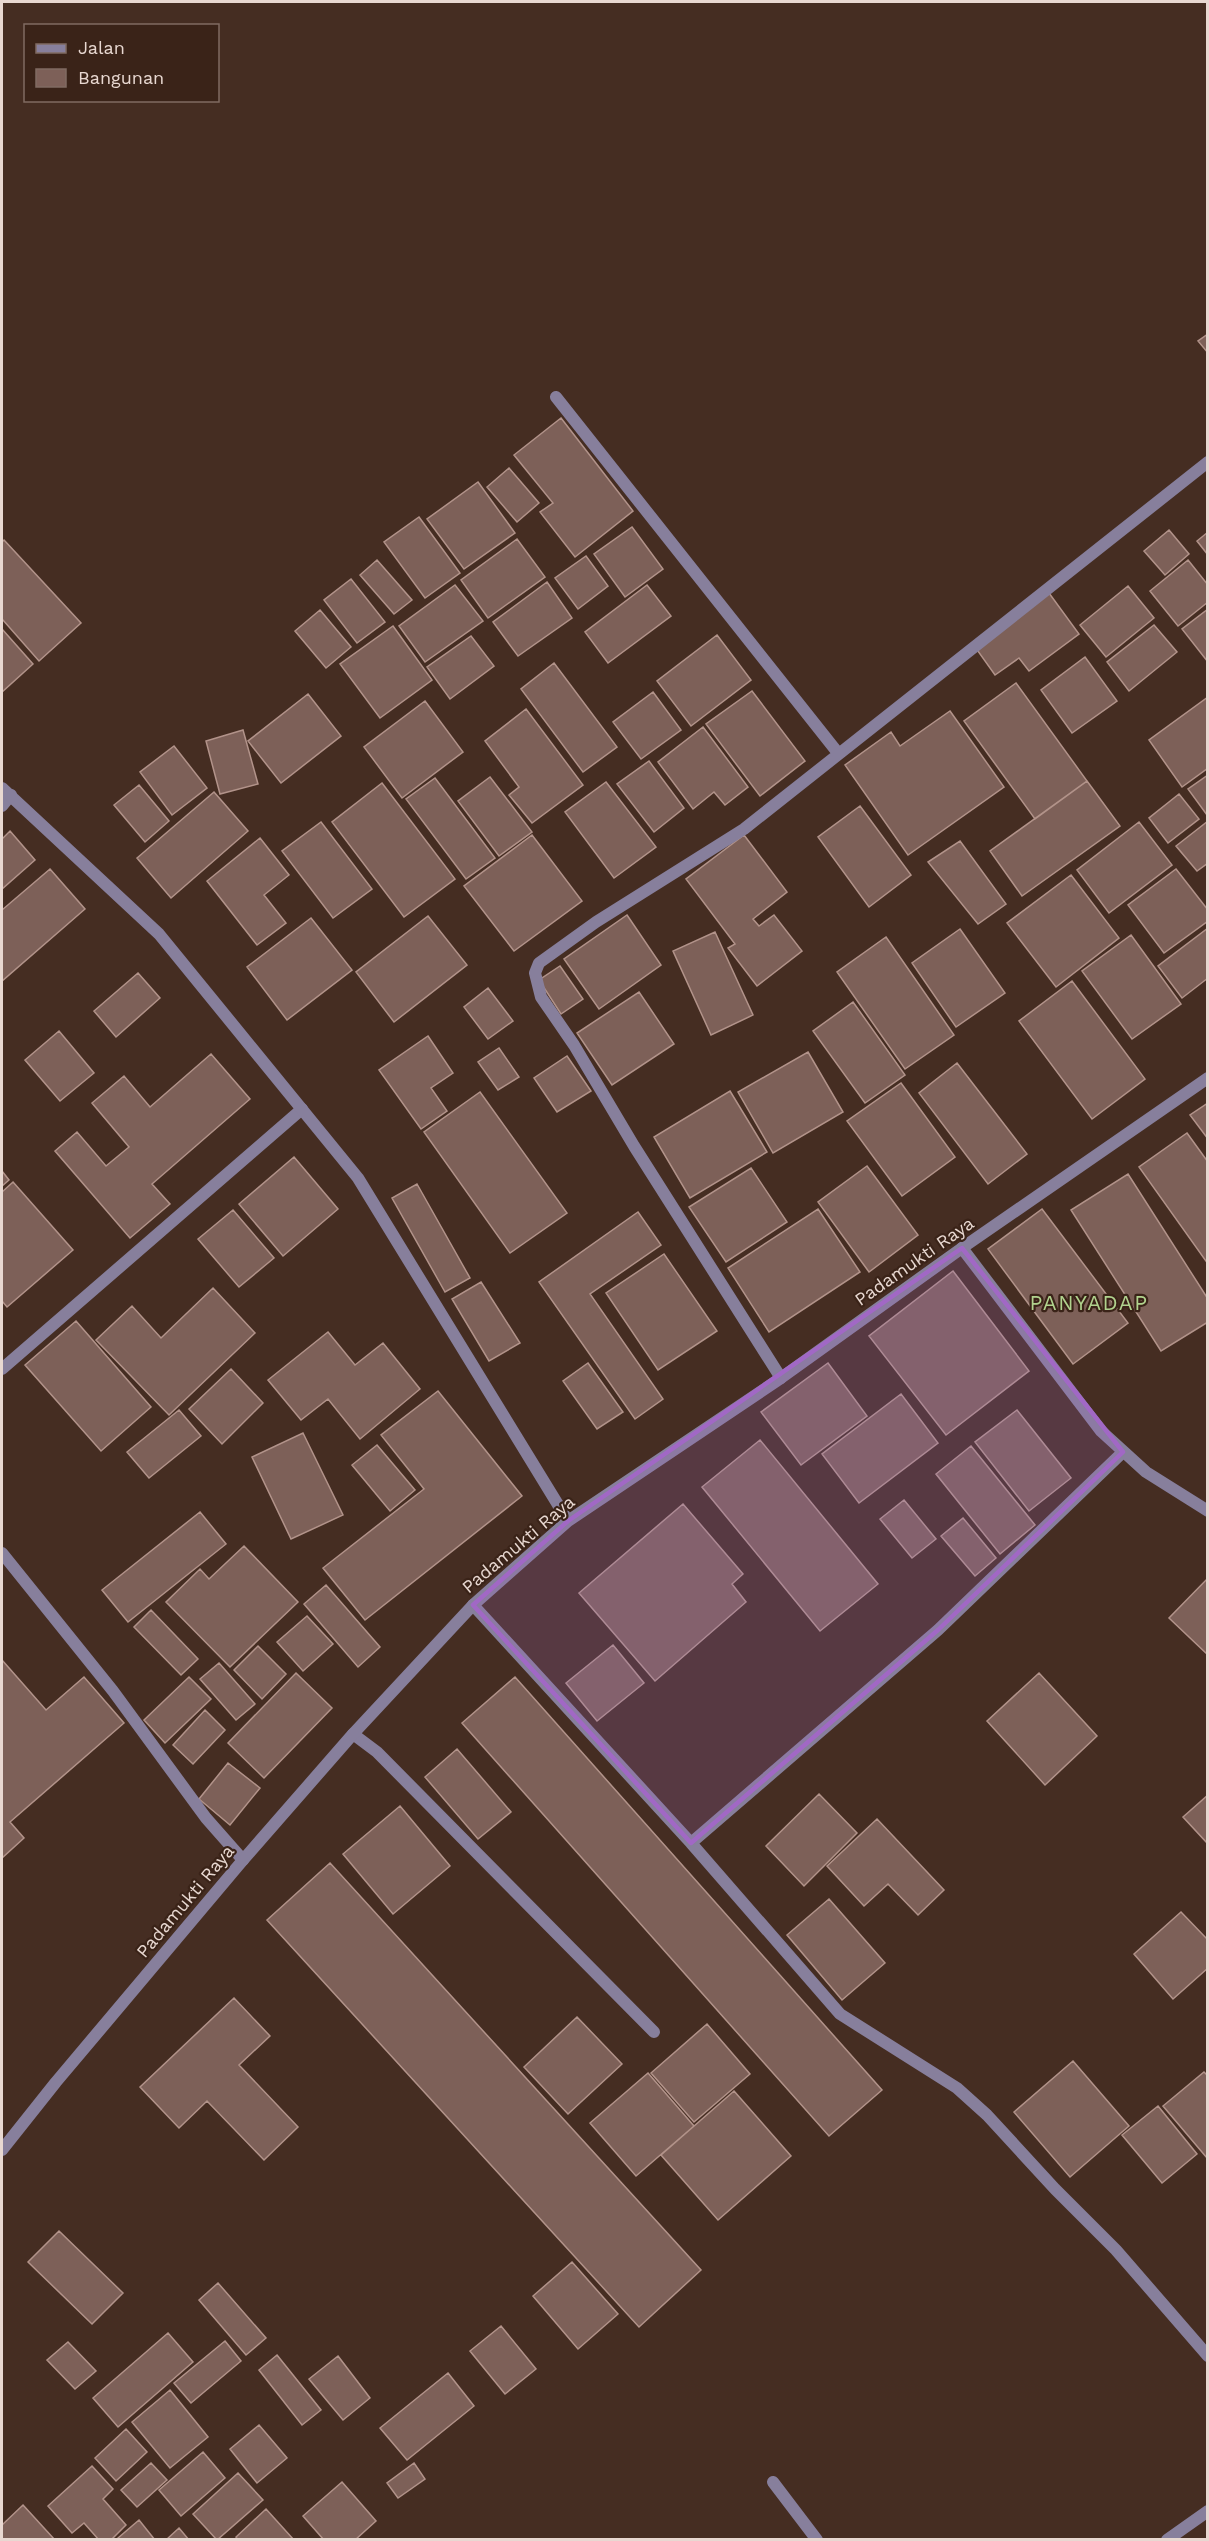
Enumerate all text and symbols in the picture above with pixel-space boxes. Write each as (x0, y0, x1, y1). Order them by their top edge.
legend (24, 24, 219, 102)
text: Jalan (78, 37, 125, 58)
text: Bangunan (78, 67, 164, 88)
street label: Padamukti Raya (850, 1212, 978, 1310)
district label: PANYADAP (1030, 1290, 1148, 1315)
street label: Padamukti Raya (457, 1491, 579, 1597)
street label: Padamukti Raya (132, 1840, 238, 1962)

